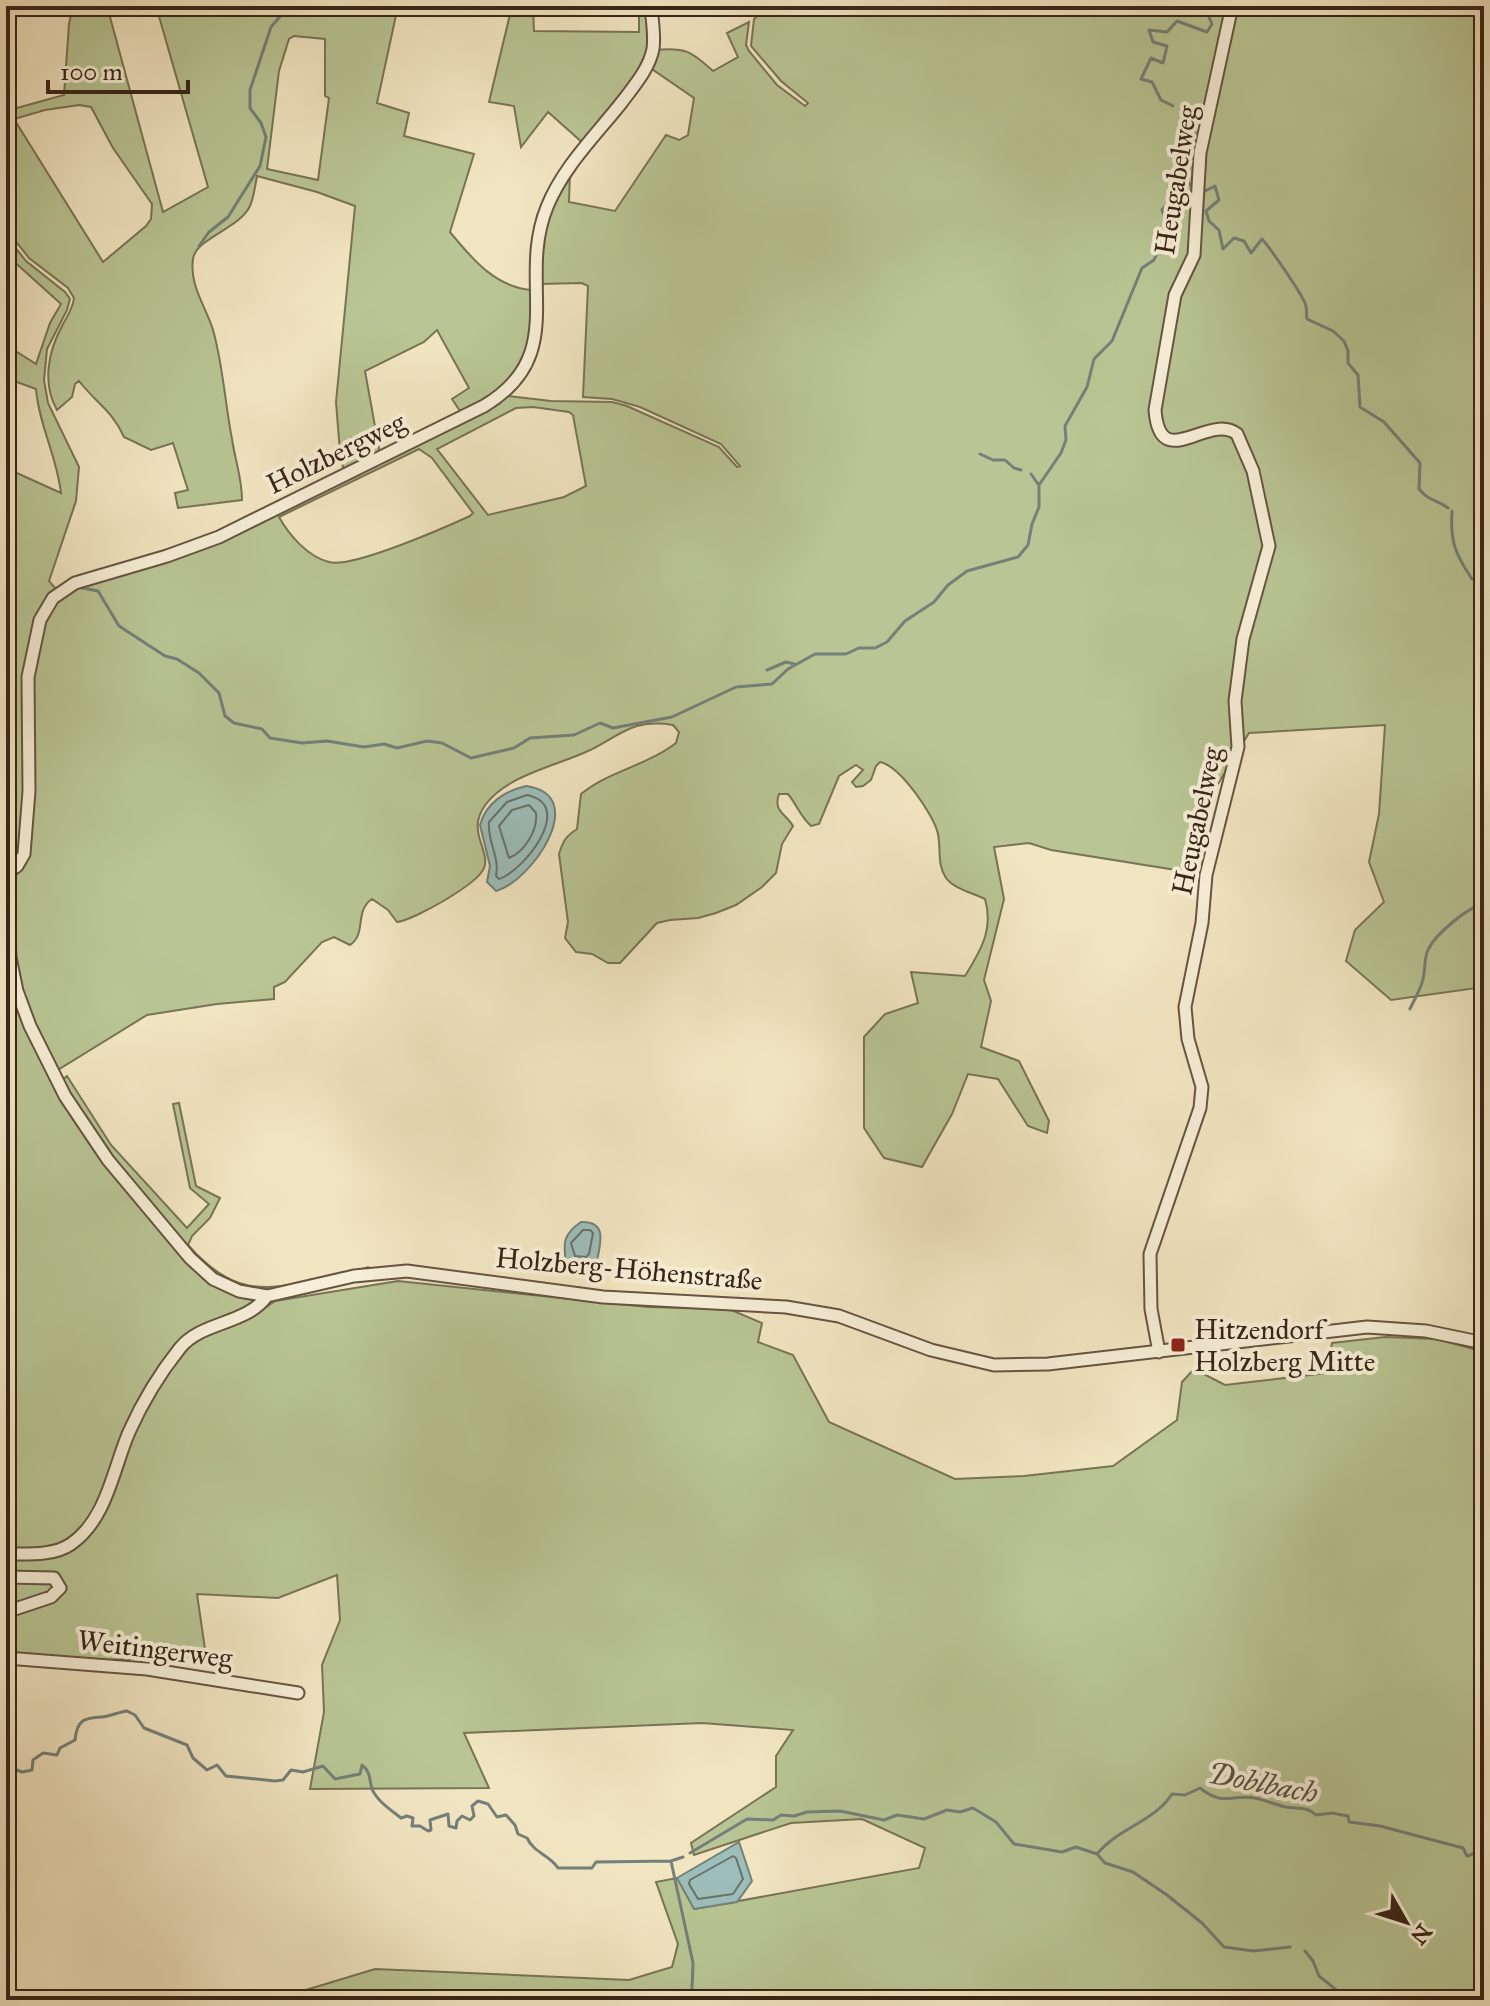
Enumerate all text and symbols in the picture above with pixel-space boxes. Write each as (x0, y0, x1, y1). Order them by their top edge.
scale bar (48, 44, 188, 94)
text: 100 m (60, 57, 123, 87)
street label: Heugabelweg (1147, 102, 1205, 257)
street label: Holzbergweg (261, 404, 412, 502)
street label: Heugabelweg (1164, 743, 1230, 898)
street label: Holzberg-Höhenstraße (494, 1240, 764, 1298)
place label: Hitzendorf Holzberg Mitte (1194, 1312, 1375, 1379)
marker: Hitzendorf Holzberg Mitte (1169, 1336, 1187, 1354)
street label: Weitingerweg (76, 1622, 235, 1676)
water label: Doblbach (1205, 1755, 1321, 1811)
north arrow (1366, 1882, 1446, 1962)
text: N (1405, 1919, 1438, 1950)

